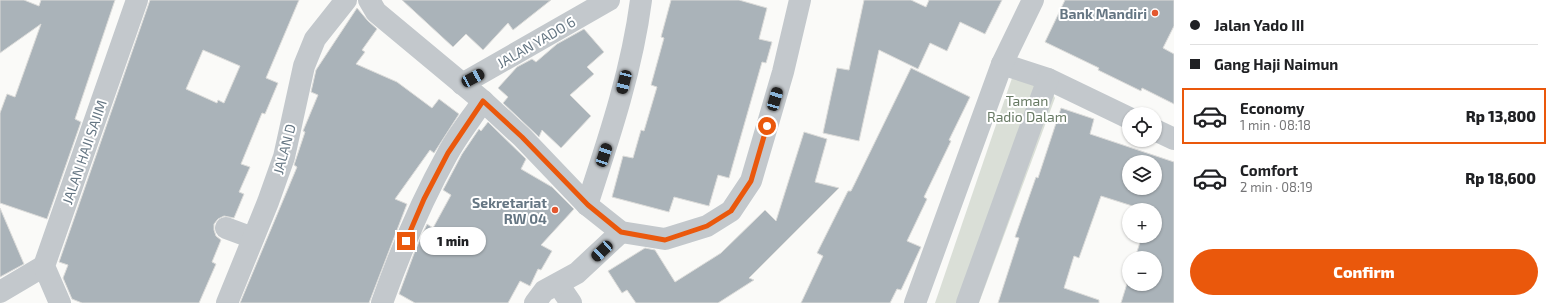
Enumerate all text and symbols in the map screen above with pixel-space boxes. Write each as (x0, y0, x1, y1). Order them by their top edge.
place label: Bank Mandiri (1060, 5, 1147, 22)
marker: Bank Mandiri (1150, 8, 1160, 18)
street label: JALAN YADO 6 (494, 13, 578, 71)
text: Jalan Yado III (1214, 16, 1304, 34)
text: Gang Haji Naimun (1214, 55, 1338, 73)
car (460, 67, 486, 89)
car (615, 69, 633, 95)
car (766, 86, 784, 112)
park label: Taman Radio Dalam (987, 92, 1067, 125)
street label: JALAN HAJI SAJIM (58, 98, 110, 206)
icon: car (1192, 98, 1228, 134)
text: Economy (1240, 99, 1305, 117)
map controls (1122, 107, 1162, 291)
button: locate (1122, 107, 1162, 147)
text: Rp 13,800 (1466, 107, 1536, 125)
route start (758, 117, 776, 135)
text: 1 min · 08:18 (1240, 117, 1311, 133)
street label: JALAN D (269, 122, 299, 176)
car (595, 142, 613, 168)
button: layers (1122, 155, 1162, 195)
icon: car (1192, 160, 1228, 196)
text: Comfort (1240, 161, 1298, 179)
text: Rp 18,600 (1465, 169, 1536, 187)
text: 2 min · 08:19 (1240, 179, 1313, 195)
place label: Sekretariat RW 04 (472, 194, 547, 227)
button: + (1122, 203, 1162, 243)
marker: Sekretariat RW 04 (550, 205, 560, 215)
callout: 1 min (420, 227, 486, 255)
route end (397, 232, 415, 250)
text: 1 min (437, 233, 469, 249)
car (589, 238, 615, 264)
button: Confirm (1190, 249, 1538, 295)
button: − (1122, 251, 1162, 291)

